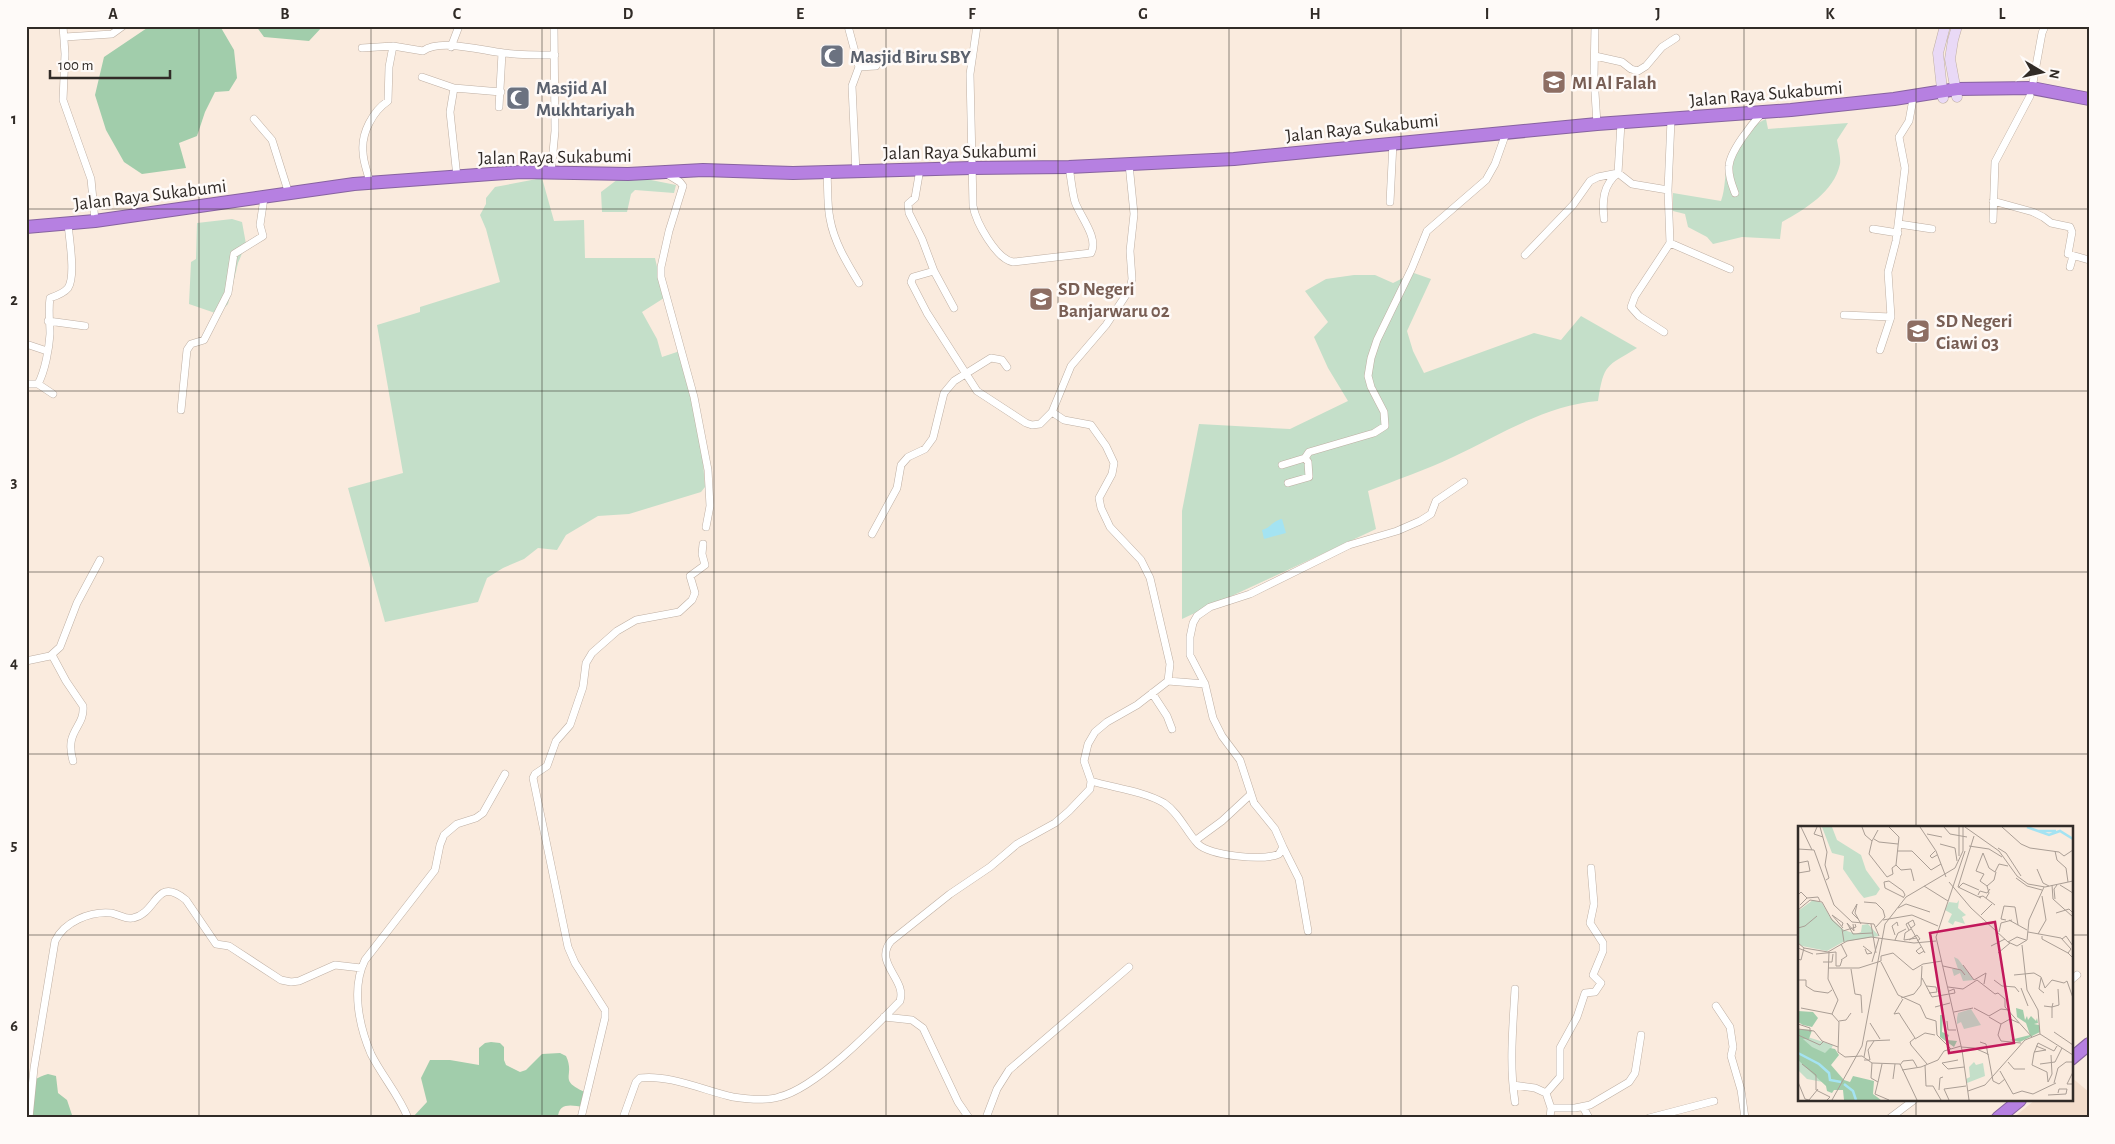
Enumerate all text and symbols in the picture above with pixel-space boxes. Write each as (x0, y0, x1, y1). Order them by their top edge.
text: A (108, 6, 118, 22)
text: B (280, 6, 290, 22)
text: C (453, 6, 462, 22)
text: D (623, 6, 634, 22)
text: E (796, 6, 804, 22)
text: F (968, 6, 976, 22)
text: G (1138, 6, 1148, 22)
text: H (1309, 6, 1321, 22)
text: I (1485, 6, 1489, 22)
text: J (1655, 6, 1661, 22)
text: K (1825, 6, 1835, 22)
text: L (1999, 6, 2006, 22)
mosque icon: Masjid Biru SBY (819, 43, 845, 69)
scale bar (50, 48, 170, 80)
place label: Masjid Biru SBY (850, 48, 971, 67)
north arrow (2018, 48, 2068, 98)
text: 100 m (58, 58, 93, 73)
text: N (2046, 68, 2062, 80)
school or university icon: MI Al Falah (1541, 69, 1567, 95)
place label: MI Al Falah (1572, 74, 1657, 93)
street label: Jalan Raya Sukabumi (1689, 78, 1844, 111)
place label: Masjid Al Mukhtariyah (536, 79, 635, 120)
mosque icon: Masjid Al Mukhtariyah (505, 85, 531, 111)
text: 1 (11, 111, 17, 127)
street label: Jalan Raya Sukabumi (1285, 111, 1440, 146)
street label: Jalan Raya Sukabumi (883, 142, 1037, 163)
street label: Jalan Raya Sukabumi (478, 147, 632, 168)
street label: Jalan Raya Sukabumi (73, 177, 228, 214)
place label: SD Negeri Banjarwaru 02 (1058, 280, 1170, 321)
school or university icon: SD Negeri Banjarwaru 02 (1028, 286, 1054, 312)
text: 2 (10, 292, 18, 308)
place label: SD Negeri Ciawi 03 (1936, 312, 2012, 353)
school or university icon: SD Negeri Ciawi 03 (1905, 318, 1931, 344)
text: 3 (11, 474, 18, 490)
text: 4 (10, 655, 18, 671)
inset map (1798, 826, 2072, 1102)
text: 5 (11, 837, 18, 853)
text: 6 (10, 1018, 18, 1034)

